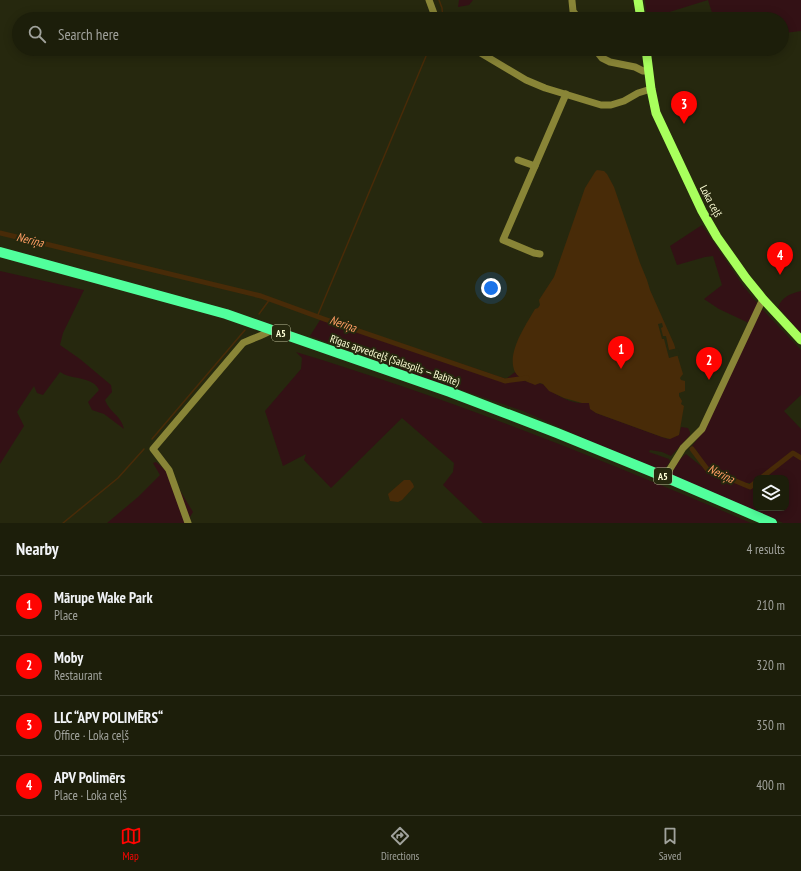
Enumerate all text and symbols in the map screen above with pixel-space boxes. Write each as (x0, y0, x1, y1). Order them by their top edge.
search box (12, 12, 789, 56)
icon: search (26, 23, 48, 45)
text: Search here (58, 25, 119, 44)
pin: 3 (671, 91, 697, 124)
street label: Loka ceļš (697, 183, 725, 220)
water label: Neriņa (15, 229, 46, 250)
pin: 4 (767, 242, 793, 275)
your location (481, 278, 501, 298)
water label: Neriņa (328, 312, 360, 335)
road number: A5 (272, 325, 290, 341)
street label: Rīgas apvedceļš (Salaspils — Babīte) (328, 331, 462, 389)
pin: 1 (608, 336, 634, 369)
pin: 2 (696, 347, 722, 380)
water label: Neriņa (706, 461, 738, 487)
road number: A5 (654, 468, 672, 484)
map controls (753, 475, 789, 511)
button: layers (753, 475, 789, 511)
text: Nearby (16, 538, 59, 560)
text: 4 results (746, 541, 785, 558)
text: Mārupe Wake Park (54, 588, 153, 607)
text: 1 (26, 597, 32, 614)
text: 210 m (756, 597, 785, 614)
text: Place (54, 607, 78, 624)
text: Moby (54, 648, 83, 667)
text: 2 (26, 657, 32, 674)
text: 320 m (756, 657, 785, 674)
text: Restaurant (54, 667, 102, 684)
text: LLC “APV POLIMĒRS“ (54, 708, 163, 727)
text: 3 (26, 717, 32, 734)
text: 350 m (756, 717, 785, 734)
text: Office · Loka ceļš (54, 727, 129, 744)
text: APV Polimērs (54, 768, 125, 787)
text: 4 (26, 777, 32, 794)
text: 400 m (756, 777, 785, 794)
text: Place · Loka ceļš (54, 787, 127, 804)
tab: Map (120, 825, 142, 863)
tab: Directions (381, 825, 419, 863)
tab: Saved (659, 825, 681, 863)

